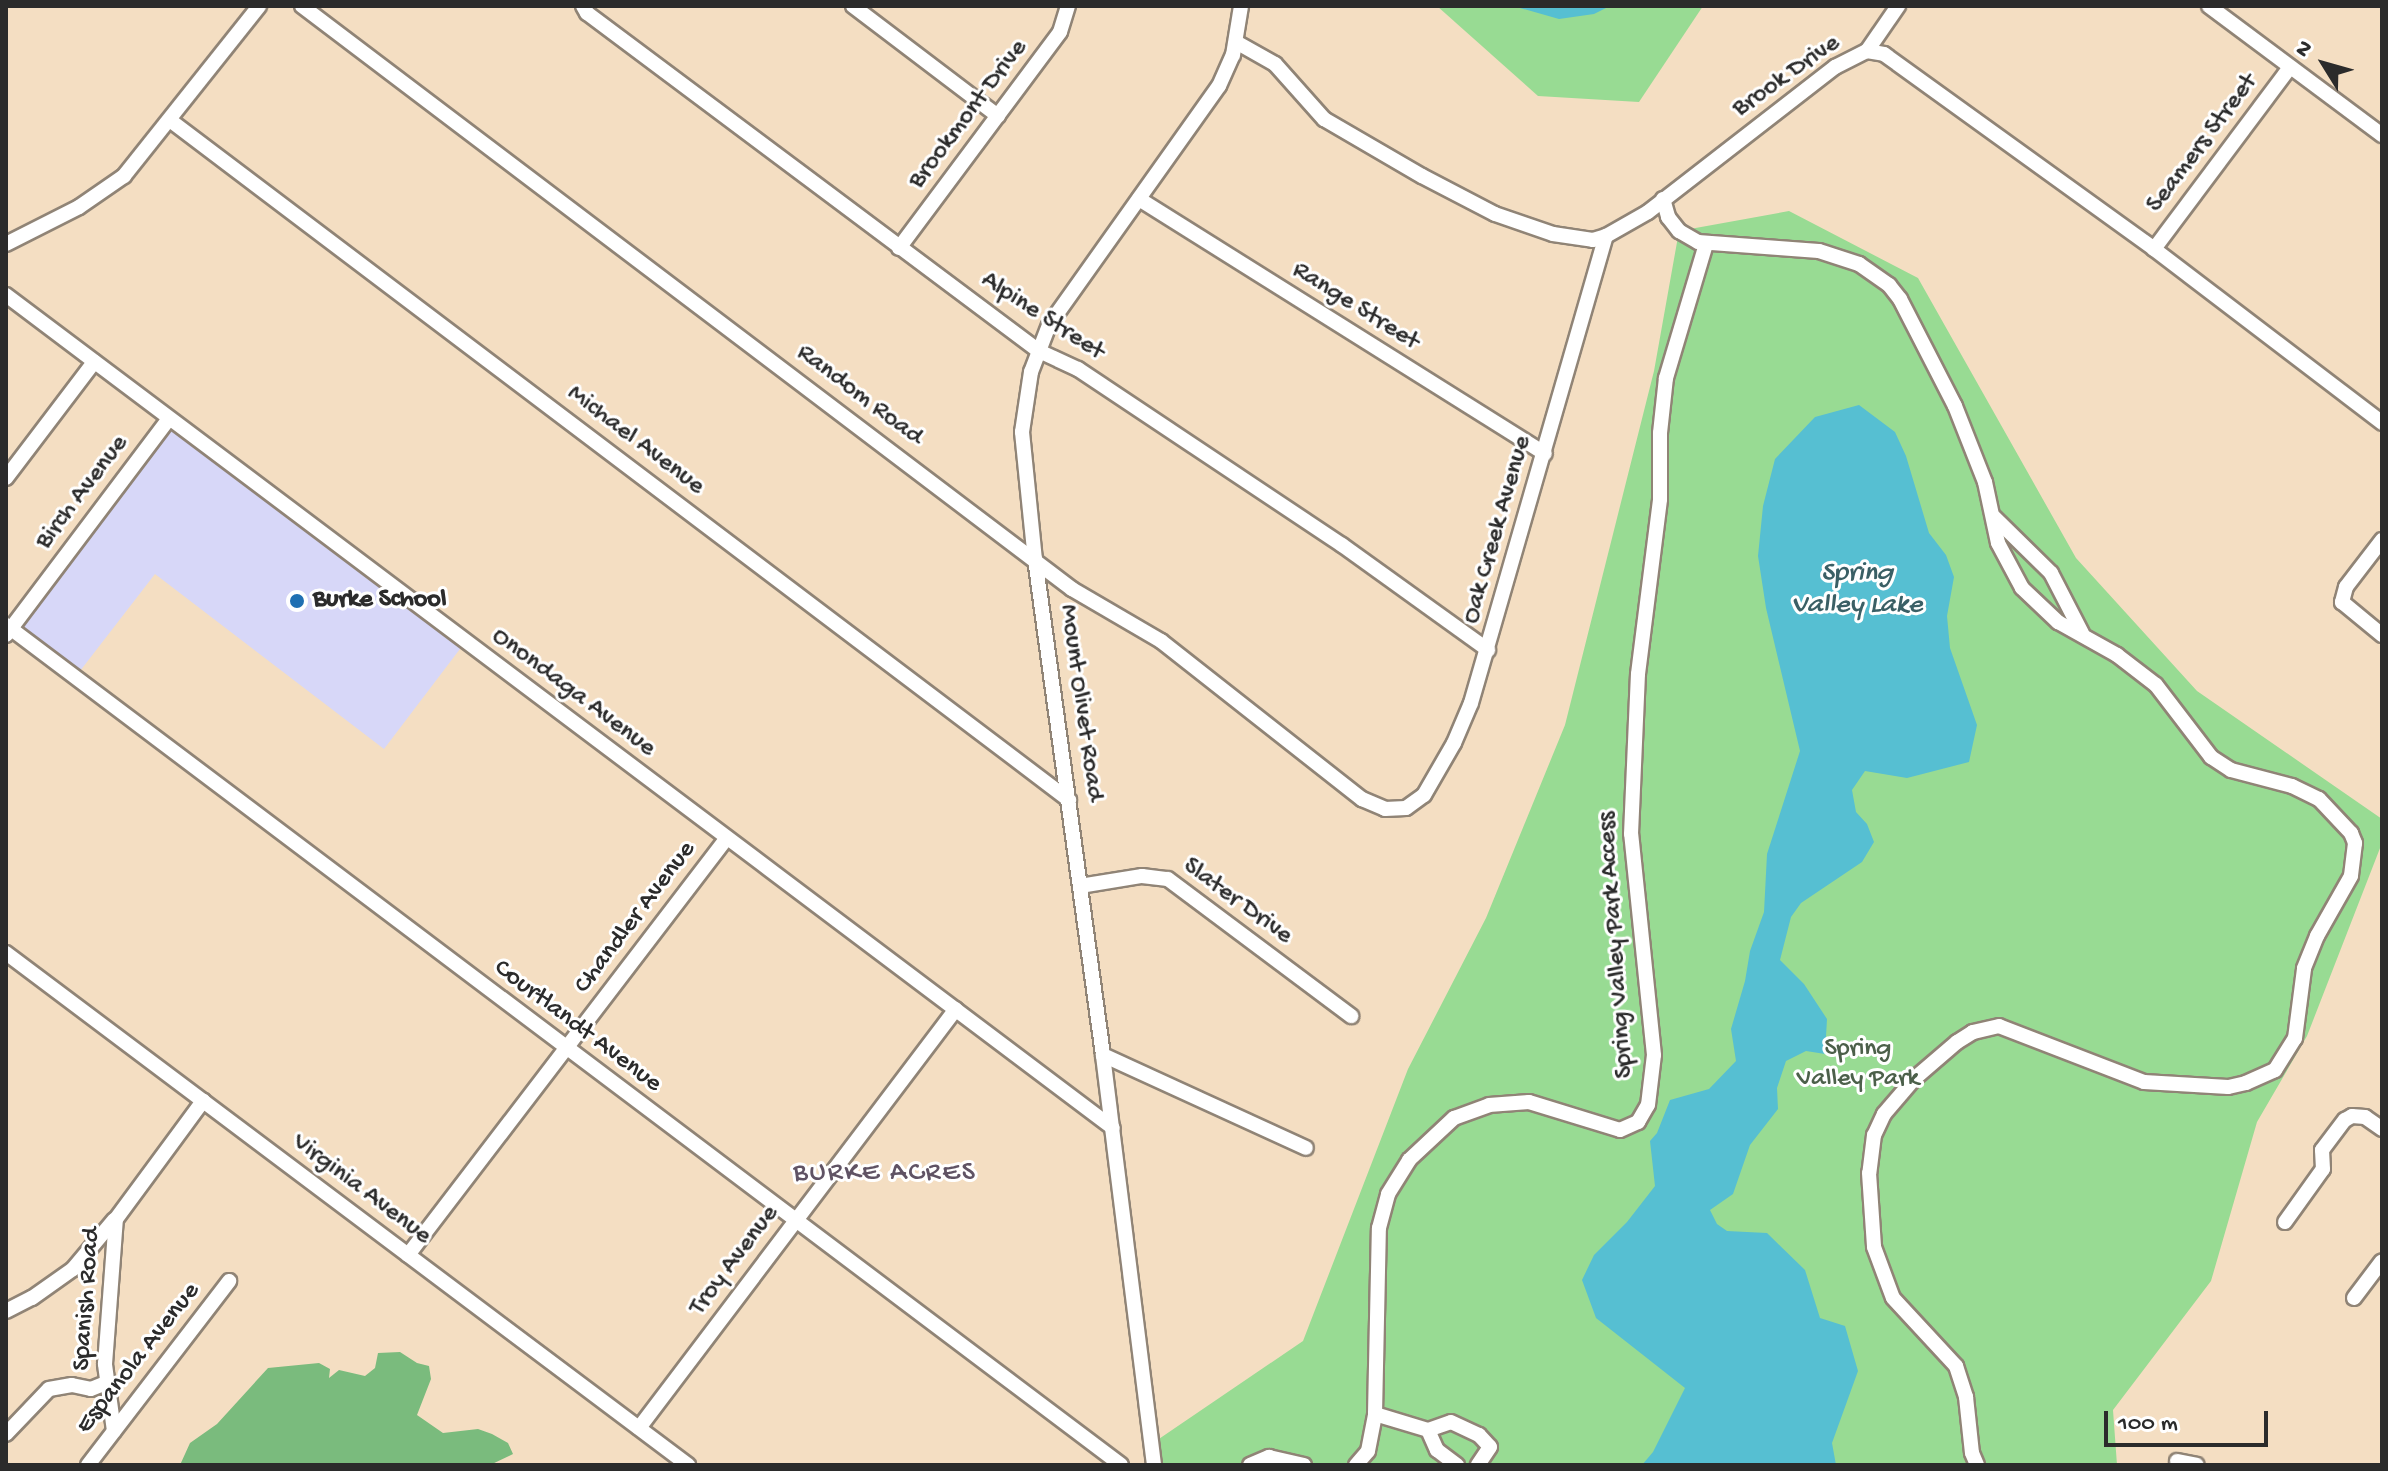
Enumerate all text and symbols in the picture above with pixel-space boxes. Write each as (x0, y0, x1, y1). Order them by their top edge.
north arrow (2284, 24, 2364, 104)
street label: Brook Drive (1727, 29, 1847, 125)
street label: Brookmont Drive (903, 34, 1035, 196)
text: N (2290, 36, 2320, 63)
street label: Seamers Street (2141, 68, 2265, 220)
street label: Range Street (1286, 256, 1424, 358)
street label: Alpine Street (974, 266, 1110, 368)
street label: Random Road (789, 338, 929, 454)
street label: Michael Avenue (560, 379, 710, 503)
street label: Birch Avenue (30, 430, 136, 556)
street label: Oak Creek Avenue (1456, 433, 1540, 627)
water label: Spring Valley Lake (1791, 557, 1923, 623)
place label: Burke School (313, 585, 446, 617)
marker: Burke School (288, 592, 306, 610)
street label: Mount Olivet Road (1051, 603, 1109, 803)
street label: Onondaga Avenue (485, 621, 661, 765)
street label: Spring Valley Park Access (1592, 811, 1642, 1079)
street label: Chandler Avenue (569, 836, 703, 1000)
street label: Slater Drive (1176, 852, 1298, 952)
street label: Courtlandt Avenue (487, 954, 667, 1100)
park label: Spring Valley Park (1797, 1034, 1919, 1096)
street label: Virginia Avenue (285, 1127, 437, 1253)
district label: BURKE ACRES (793, 1157, 977, 1191)
street label: Troy Avenue (683, 1200, 787, 1322)
street label: Spanish Road (67, 1226, 109, 1372)
street label: Espanola Avenue (70, 1277, 208, 1441)
scale bar (2108, 1395, 2272, 1445)
text: 100 m (2118, 1410, 2178, 1439)

